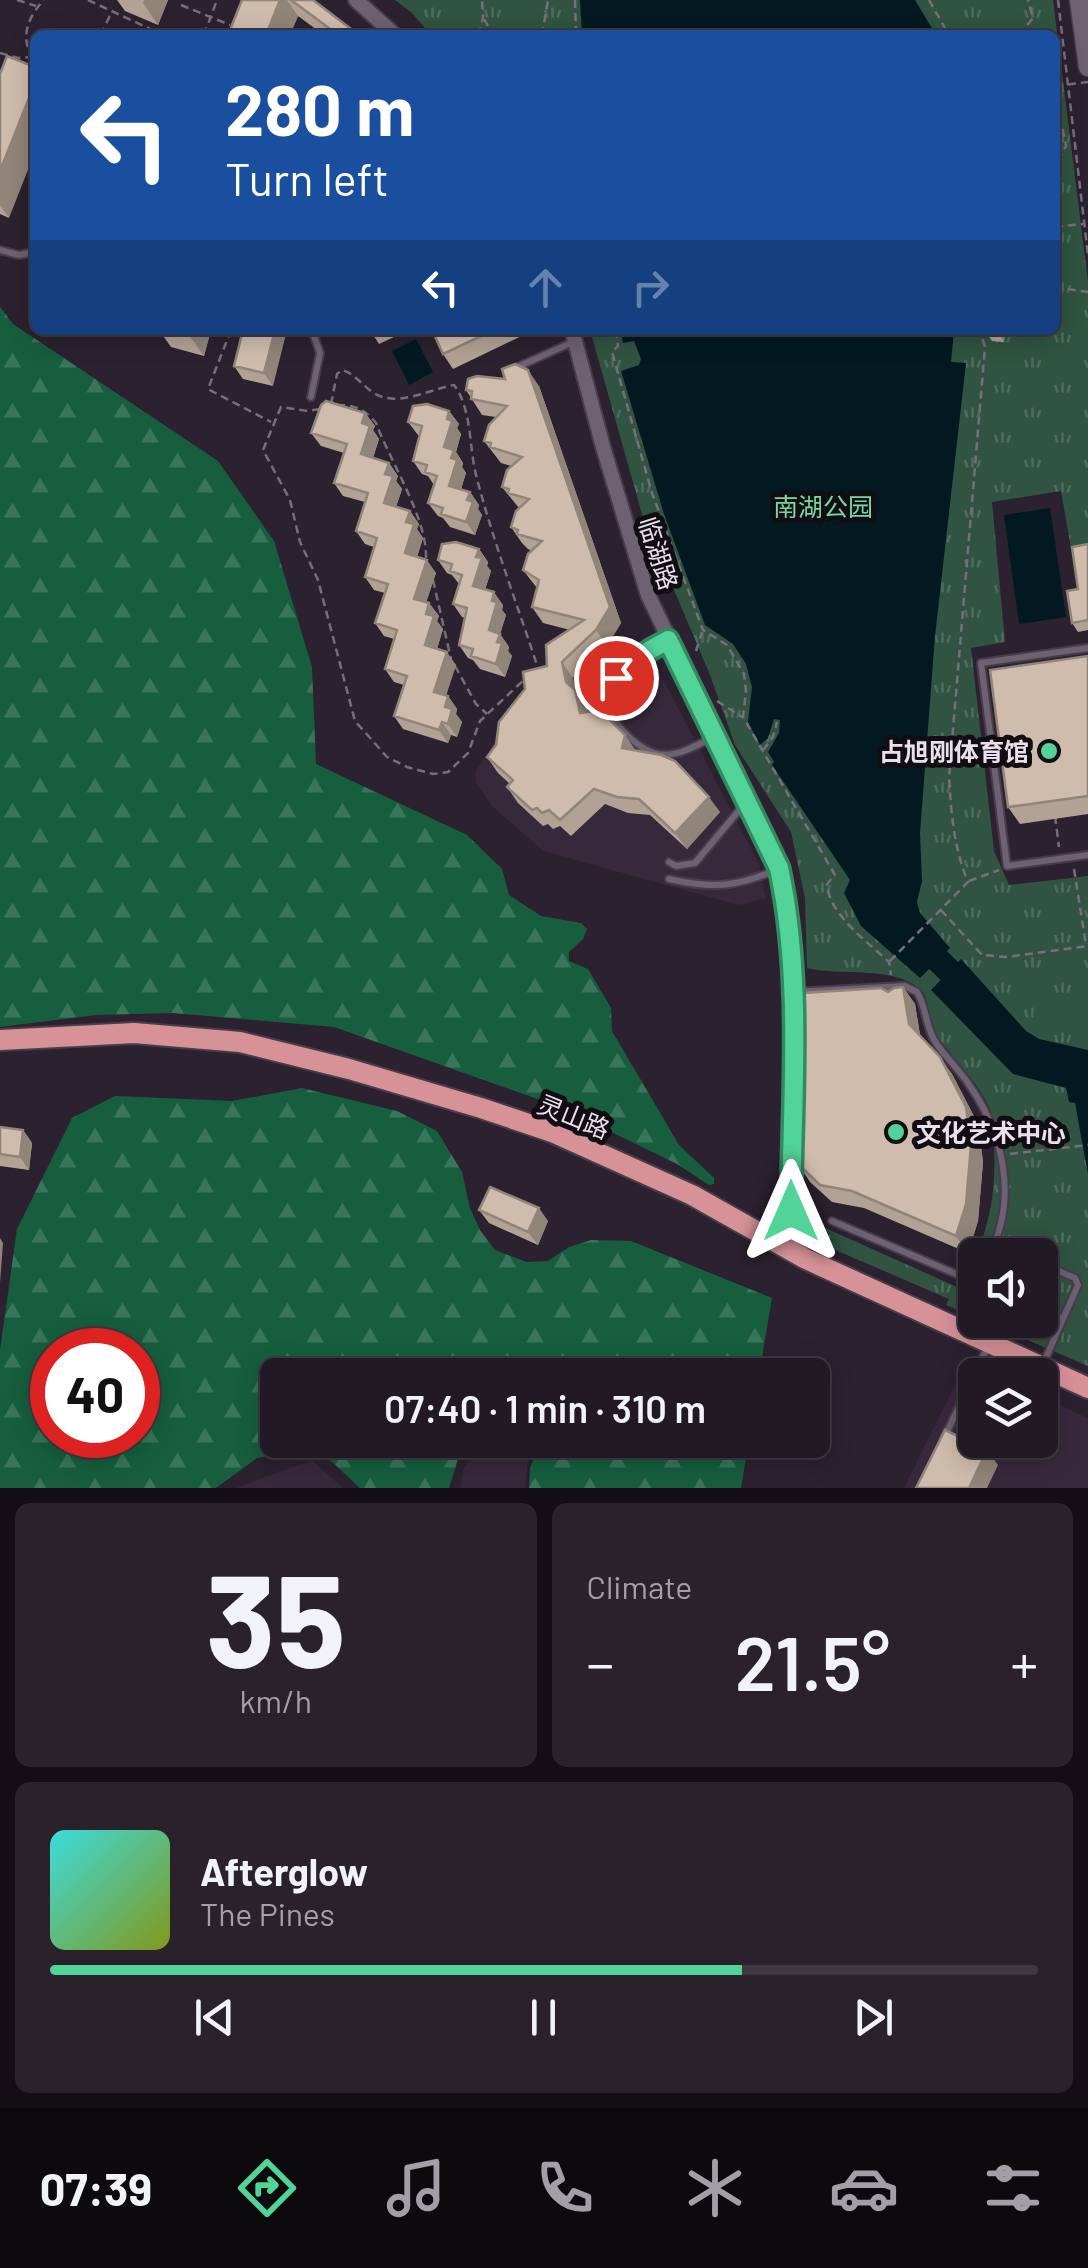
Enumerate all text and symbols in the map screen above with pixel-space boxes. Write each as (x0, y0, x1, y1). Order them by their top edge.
text: 280 m (225, 66, 414, 150)
icon: left (60, 70, 190, 200)
text: Turn left (225, 151, 389, 205)
icon: left (413, 260, 468, 315)
icon: ahead (518, 260, 573, 315)
icon: right (623, 260, 678, 315)
park label: 南湖公园 (773, 491, 873, 521)
street label: 临湖路 (633, 513, 685, 593)
pin (574, 636, 659, 721)
icon: arrive (589, 651, 644, 706)
place label: 占旭刚体育馆 (879, 736, 1029, 766)
marker: 占旭刚体育馆 (1038, 740, 1060, 762)
street label: 灵山路 (534, 1088, 614, 1144)
place label: 文化艺术中心 (916, 1117, 1066, 1147)
marker: 文化艺术中心 (885, 1121, 907, 1143)
position arrow (739, 1159, 843, 1263)
map controls (958, 1238, 1058, 1458)
button: sound (958, 1238, 1058, 1338)
speed limit sign: 40 (30, 1328, 160, 1458)
button: layers (958, 1358, 1058, 1458)
text: 07:40 · 1 min · 310 m (384, 1385, 706, 1431)
text: 35 (206, 1538, 346, 1694)
text: Climate (587, 1567, 692, 1605)
text: 21.5° (734, 1616, 890, 1706)
text: − (587, 1629, 614, 1695)
text: + (1010, 1629, 1038, 1695)
text: km/h (240, 1681, 312, 1719)
text: Afterglow (200, 1848, 368, 1894)
text: The Pines (200, 1894, 335, 1932)
icon: previous (187, 1990, 242, 2045)
icon: pause (516, 1990, 571, 2045)
icon: next (846, 1990, 901, 2045)
icon: directions (232, 2153, 302, 2223)
icon: music (381, 2153, 451, 2223)
icon: phone (530, 2153, 600, 2223)
icon: climate (680, 2153, 750, 2223)
icon: car (829, 2153, 899, 2223)
icon: filters (978, 2153, 1048, 2223)
text: 07:39 (40, 2161, 152, 2215)

